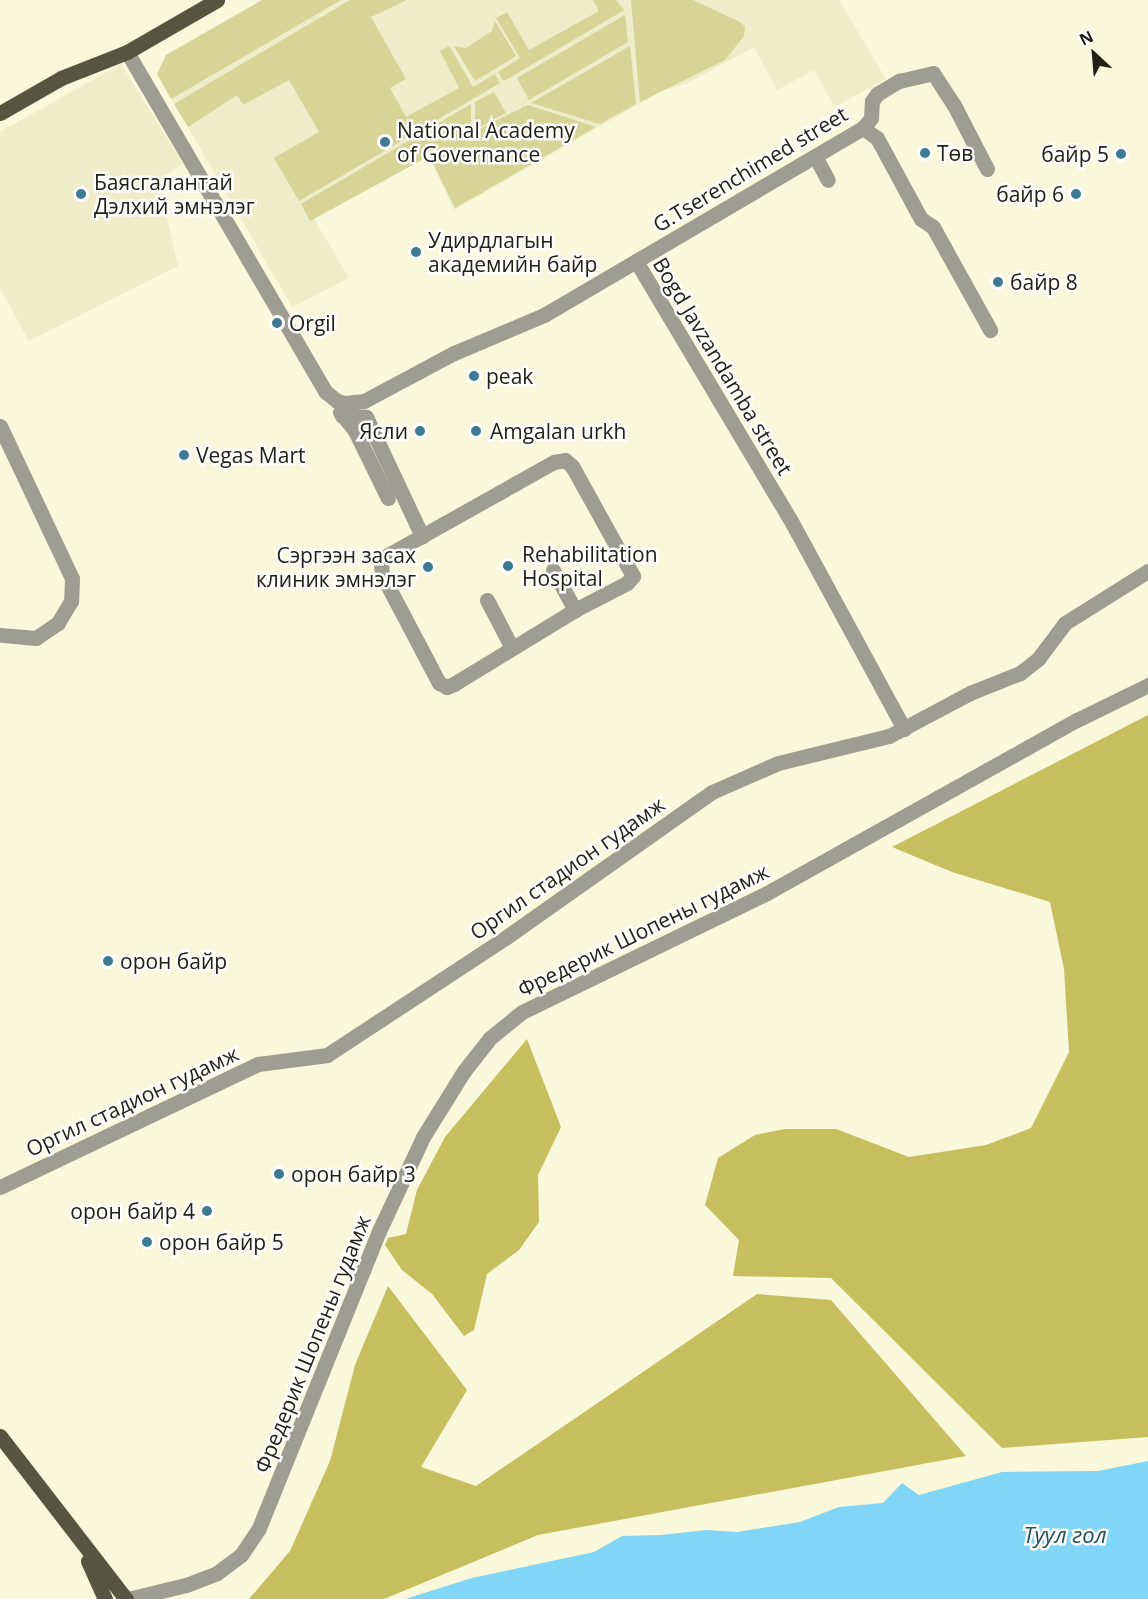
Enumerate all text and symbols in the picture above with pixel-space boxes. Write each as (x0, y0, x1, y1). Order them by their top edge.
north arrow (1064, 24, 1124, 84)
text: N (1075, 25, 1097, 51)
street label: G.Tserenchimed street (648, 101, 852, 237)
place label: National Academy of Governance (397, 117, 575, 167)
marker: National Academy of Governance (378, 135, 392, 149)
place label: Төв (937, 140, 973, 166)
place label: байр 5 (1041, 141, 1109, 167)
marker: Төв (918, 146, 932, 160)
marker: байр 5 (1114, 147, 1128, 161)
place label: Баясгалантай Дэлхий эмнэлэг (94, 169, 255, 219)
place label: байр 6 (996, 181, 1064, 207)
marker: Баясгалантай Дэлхий эмнэлэг (72, 185, 90, 203)
marker: байр 6 (1069, 187, 1083, 201)
place label: Удирдлагын академийн байр (428, 227, 597, 277)
marker: Удирдлагын академийн байр (409, 245, 423, 259)
street label: Bogd Javzandamba street (648, 253, 798, 479)
place label: байр 8 (1010, 269, 1078, 295)
marker: байр 8 (991, 275, 1005, 289)
place label: Orgil (289, 310, 336, 336)
marker: Orgil (270, 316, 284, 330)
place label: peak (486, 363, 533, 389)
marker: peak (467, 369, 481, 383)
place label: Ясли (359, 418, 408, 444)
place label: Amgalan urkh (490, 418, 626, 444)
marker: Amgalan urkh (467, 422, 485, 440)
marker: Ясли (413, 424, 427, 438)
place label: Vegas Mart (196, 442, 305, 468)
marker: Vegas Mart (177, 448, 191, 462)
place label: Rehabilitation Hospital (522, 541, 658, 591)
place label: Сэргээн засах клиник эмнэлэг (256, 542, 416, 592)
marker: Rehabilitation Hospital (499, 557, 517, 575)
marker: Сэргээн засах клиник эмнэлэг (421, 560, 435, 574)
street label: Оргил стадион гудамж (465, 791, 669, 945)
street label: Фредерик Шопены гудамж (514, 858, 772, 1002)
place label: орон байр (120, 948, 227, 974)
marker: орон байр (101, 954, 115, 968)
street label: Оргил стадион гудамж (22, 1041, 242, 1161)
place label: орон байр 3 (291, 1161, 416, 1187)
marker: орон байр 3 (272, 1167, 286, 1181)
place label: орон байр 4 (70, 1198, 195, 1224)
marker: орон байр 4 (200, 1204, 214, 1218)
street label: Фредерик Шопены гудамж (249, 1211, 375, 1477)
place label: орон байр 5 (159, 1229, 284, 1255)
marker: орон байр 5 (140, 1235, 154, 1249)
water label: Туул гол (1023, 1522, 1107, 1548)

